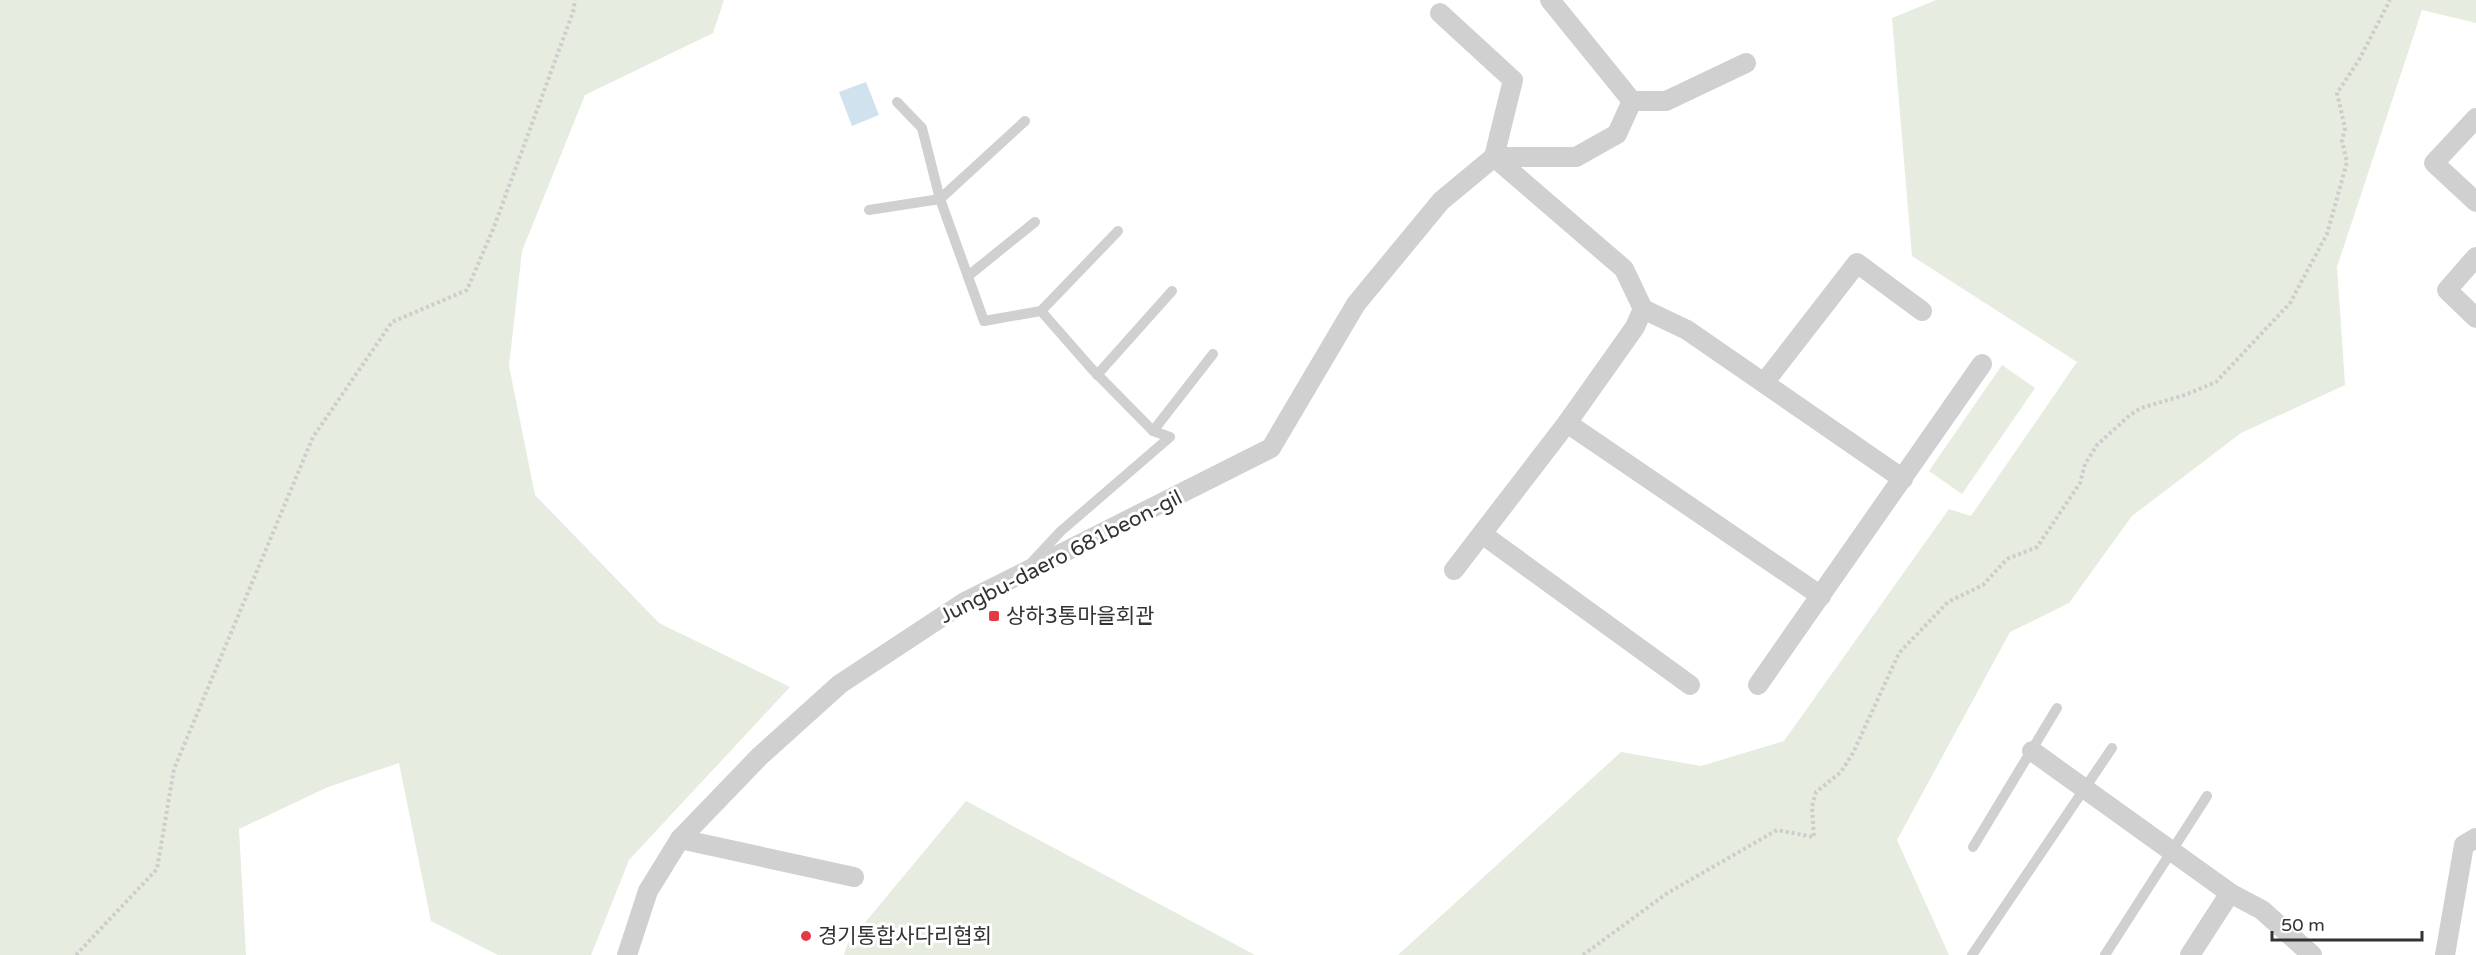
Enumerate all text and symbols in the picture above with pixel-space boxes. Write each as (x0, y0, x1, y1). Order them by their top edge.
street label: Jungbu-daero 681beon-gil (936, 485, 1186, 629)
place label: 상하3통마을회관 (1006, 604, 1154, 629)
marker: 상하3통마을회관 (987, 609, 1001, 623)
scale bar (2272, 904, 2422, 942)
text: 50 m (2281, 914, 2325, 936)
place label: 경기통합사다리협회 (818, 924, 992, 949)
marker: 경기통합사다리협회 (799, 929, 813, 943)

